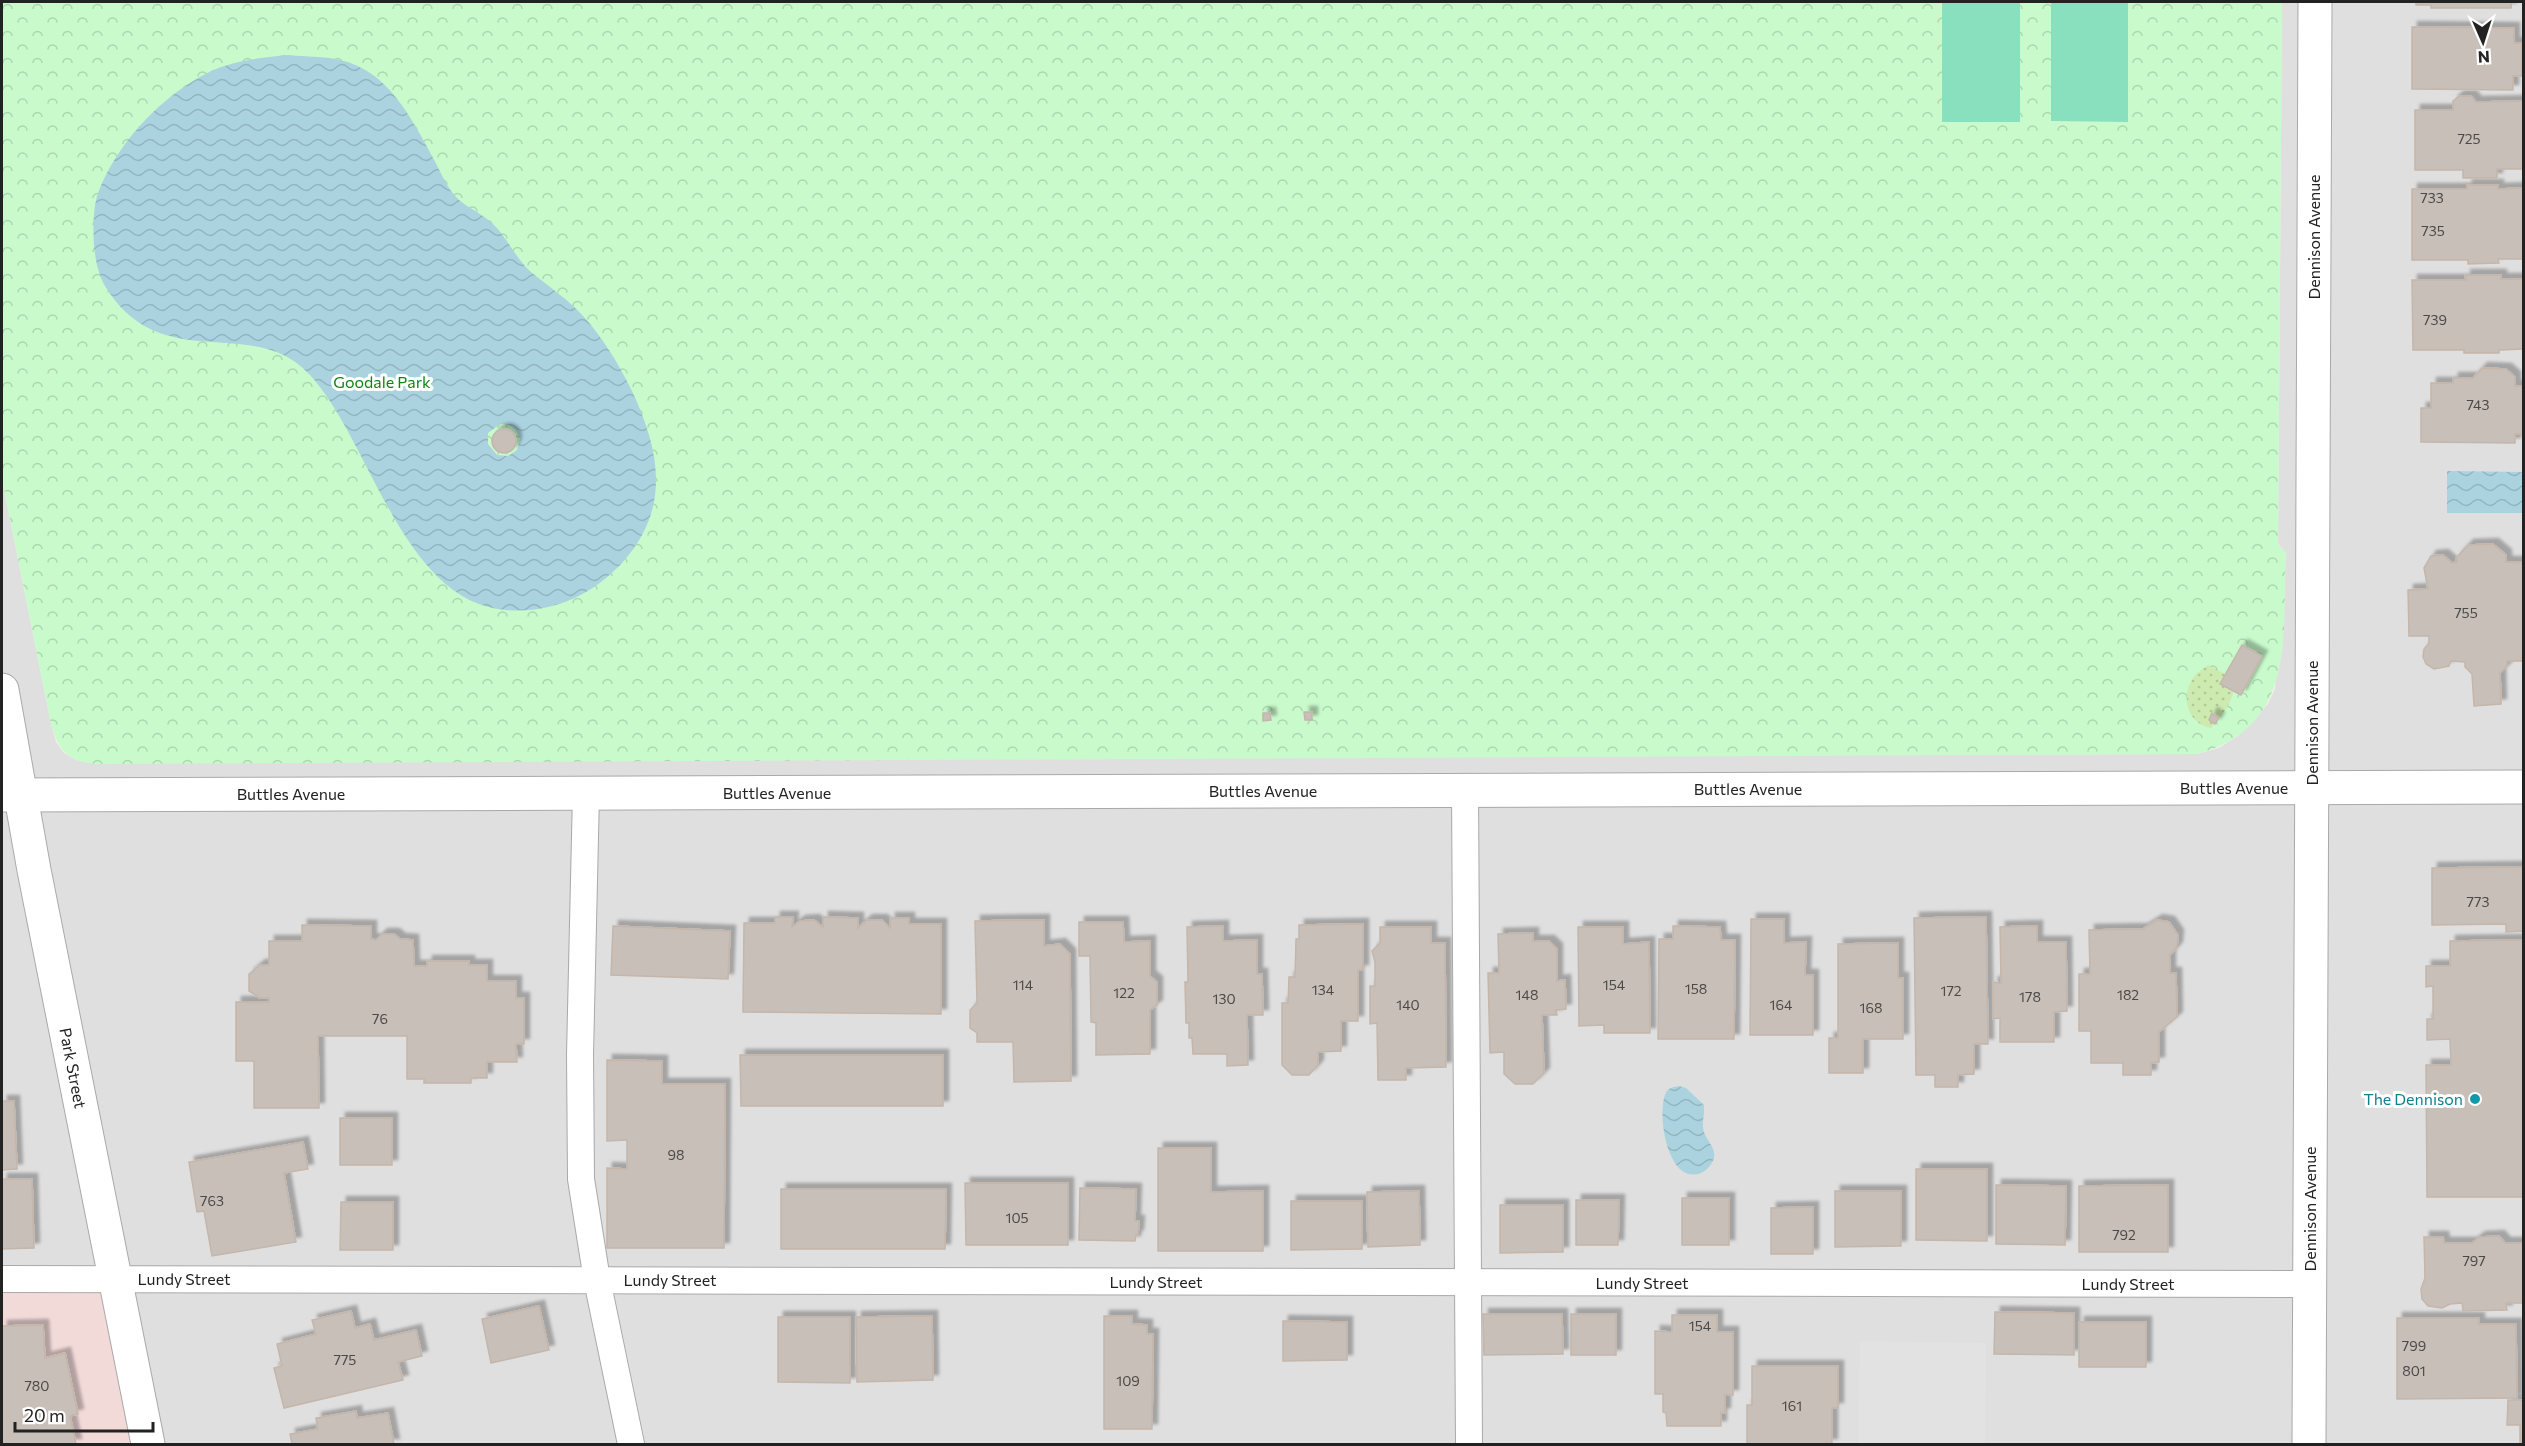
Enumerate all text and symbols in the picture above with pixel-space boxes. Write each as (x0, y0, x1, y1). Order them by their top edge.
north arrow (2453, 12, 2513, 72)
text: N (2477, 48, 2490, 67)
house number: 725 (2457, 130, 2481, 147)
street label: Dennison Avenue (2304, 174, 2323, 300)
house number: 733 (2420, 189, 2444, 206)
house number: 735 (2421, 222, 2445, 239)
house number: 739 (2423, 311, 2447, 328)
park label: Goodale Park (333, 372, 431, 391)
house number: 743 (2467, 396, 2489, 413)
house number: 755 (2454, 604, 2478, 621)
street label: Dennison Avenue (2302, 660, 2321, 786)
street label: Buttles Avenue (2180, 778, 2288, 797)
street label: Buttles Avenue (1694, 779, 1802, 798)
street label: Buttles Avenue (1209, 781, 1317, 800)
street label: Buttles Avenue (723, 783, 831, 802)
street label: Buttles Avenue (237, 784, 345, 803)
house number: 773 (2467, 893, 2489, 910)
house number: 114 (1013, 976, 1034, 993)
house number: 154 (1603, 976, 1626, 993)
house number: 158 (1685, 980, 1707, 997)
house number: 134 (1312, 981, 1335, 998)
house number: 172 (1940, 982, 1962, 999)
house number: 122 (1113, 984, 1135, 1001)
house number: 148 (1516, 986, 1538, 1003)
house number: 182 (2117, 986, 2139, 1003)
house number: 178 (2019, 988, 2041, 1005)
house number: 130 (1212, 990, 1236, 1007)
house number: 140 (1396, 996, 1420, 1013)
house number: 164 (1770, 996, 1793, 1013)
house number: 168 (1860, 999, 1882, 1016)
house number: 76 (372, 1010, 388, 1027)
street label: Park Street (56, 1026, 91, 1110)
place label: The Dennison (2363, 1089, 2463, 1108)
marker: The Dennison (2468, 1092, 2482, 1106)
house number: 98 (668, 1146, 685, 1163)
street label: Dennison Avenue (2300, 1146, 2319, 1272)
house number: 763 (200, 1192, 224, 1209)
house number: 105 (1005, 1209, 1029, 1226)
house number: 792 (2112, 1226, 2136, 1243)
house number: 797 (2462, 1252, 2486, 1269)
street label: Lundy Street (137, 1269, 231, 1288)
street label: Lundy Street (623, 1270, 717, 1289)
street label: Lundy Street (1109, 1272, 1203, 1291)
street label: Lundy Street (1595, 1273, 1689, 1292)
street label: Lundy Street (2081, 1274, 2175, 1293)
house number: 154 (1689, 1317, 1712, 1334)
house number: 799 (2402, 1337, 2426, 1354)
house number: 775 (334, 1351, 356, 1368)
house number: 801 (2402, 1362, 2426, 1379)
house number: 109 (1116, 1372, 1140, 1389)
house number: 780 (25, 1377, 50, 1394)
scale bar (15, 1395, 153, 1433)
house number: 161 (1782, 1397, 1802, 1414)
text: 20 m (24, 1404, 65, 1426)

